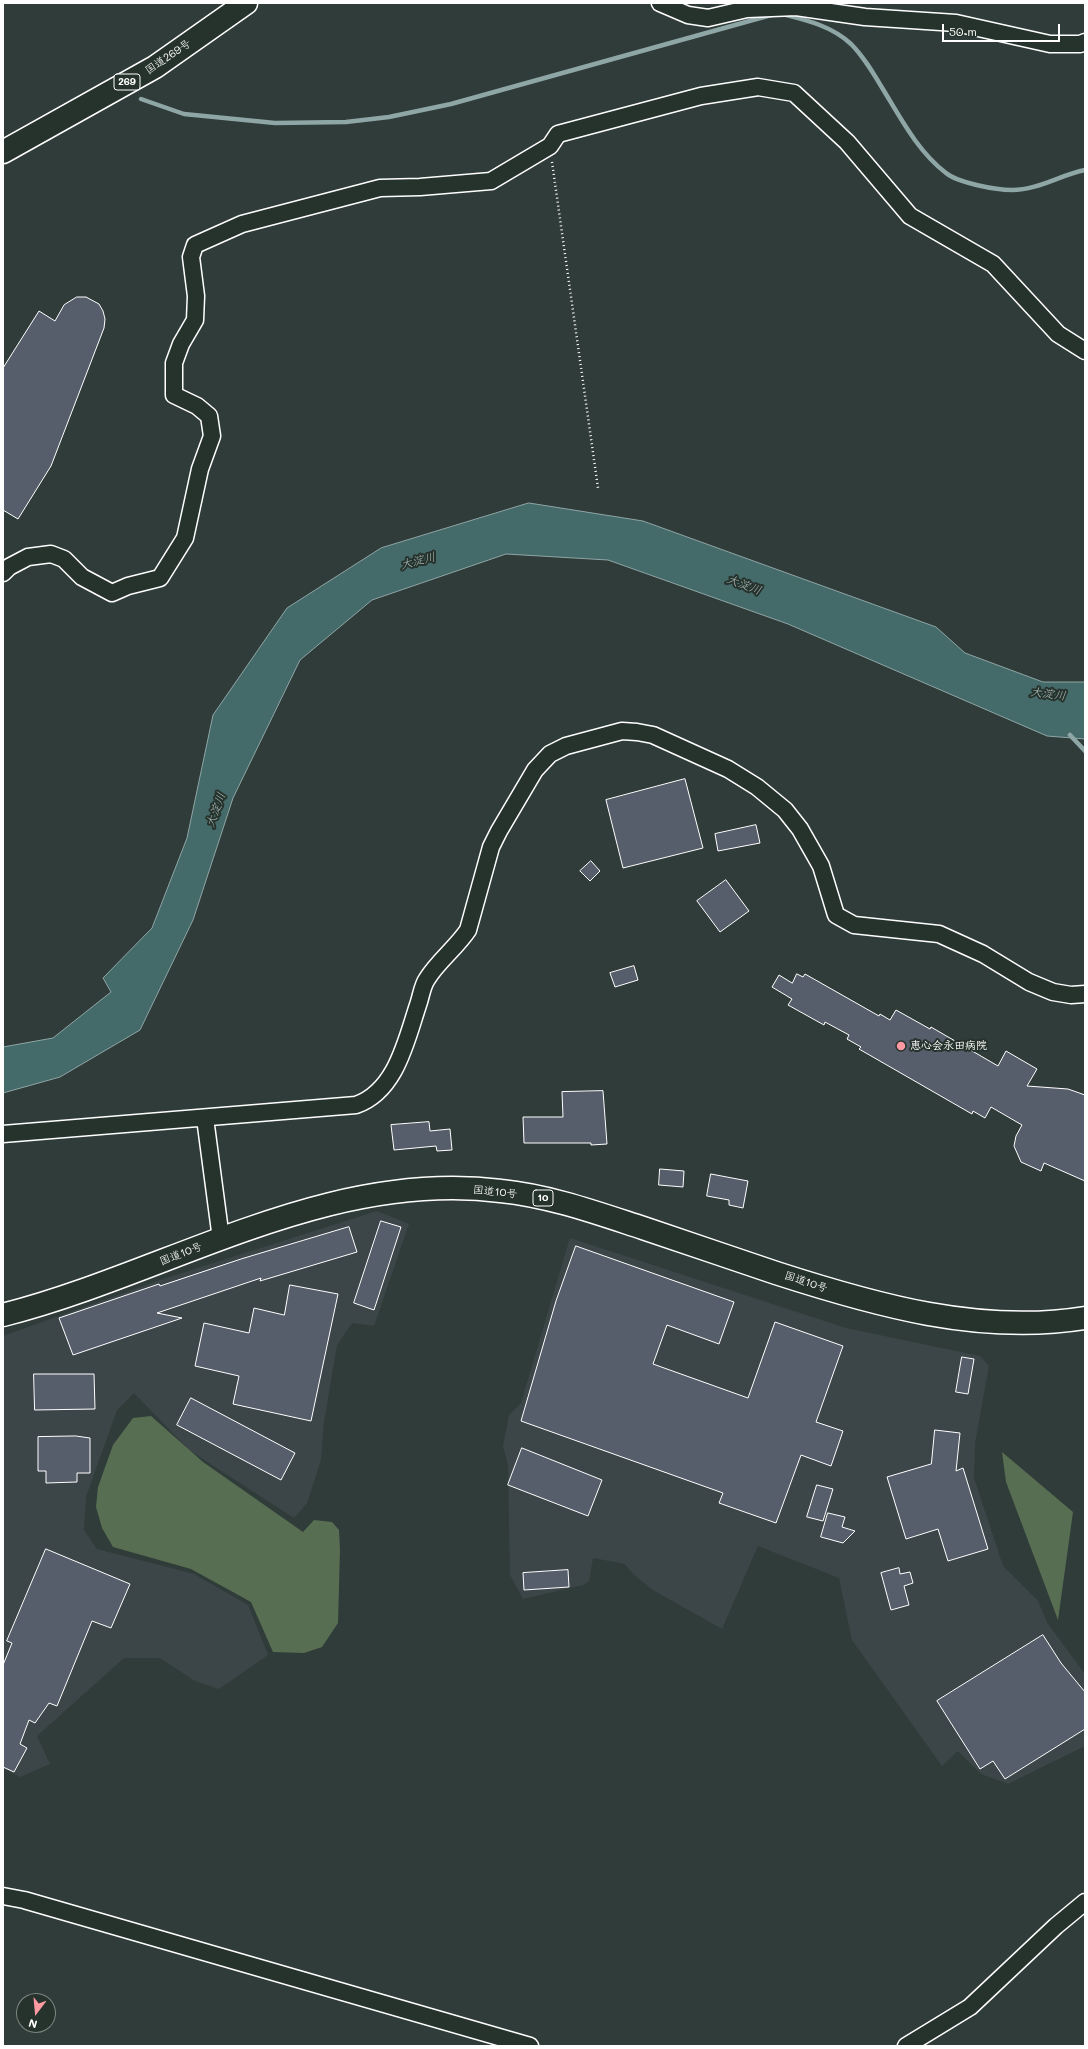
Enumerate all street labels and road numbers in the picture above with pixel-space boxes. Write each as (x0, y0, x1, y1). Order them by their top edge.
street label: 国道269号 (143, 37, 193, 77)
road number: 269 (114, 74, 140, 90)
street label: 国道10号 (472, 1183, 518, 1201)
road number: 10 (533, 1190, 553, 1206)
street label: 国道10号 (158, 1240, 204, 1268)
street label: 国道10号 (783, 1269, 829, 1295)

